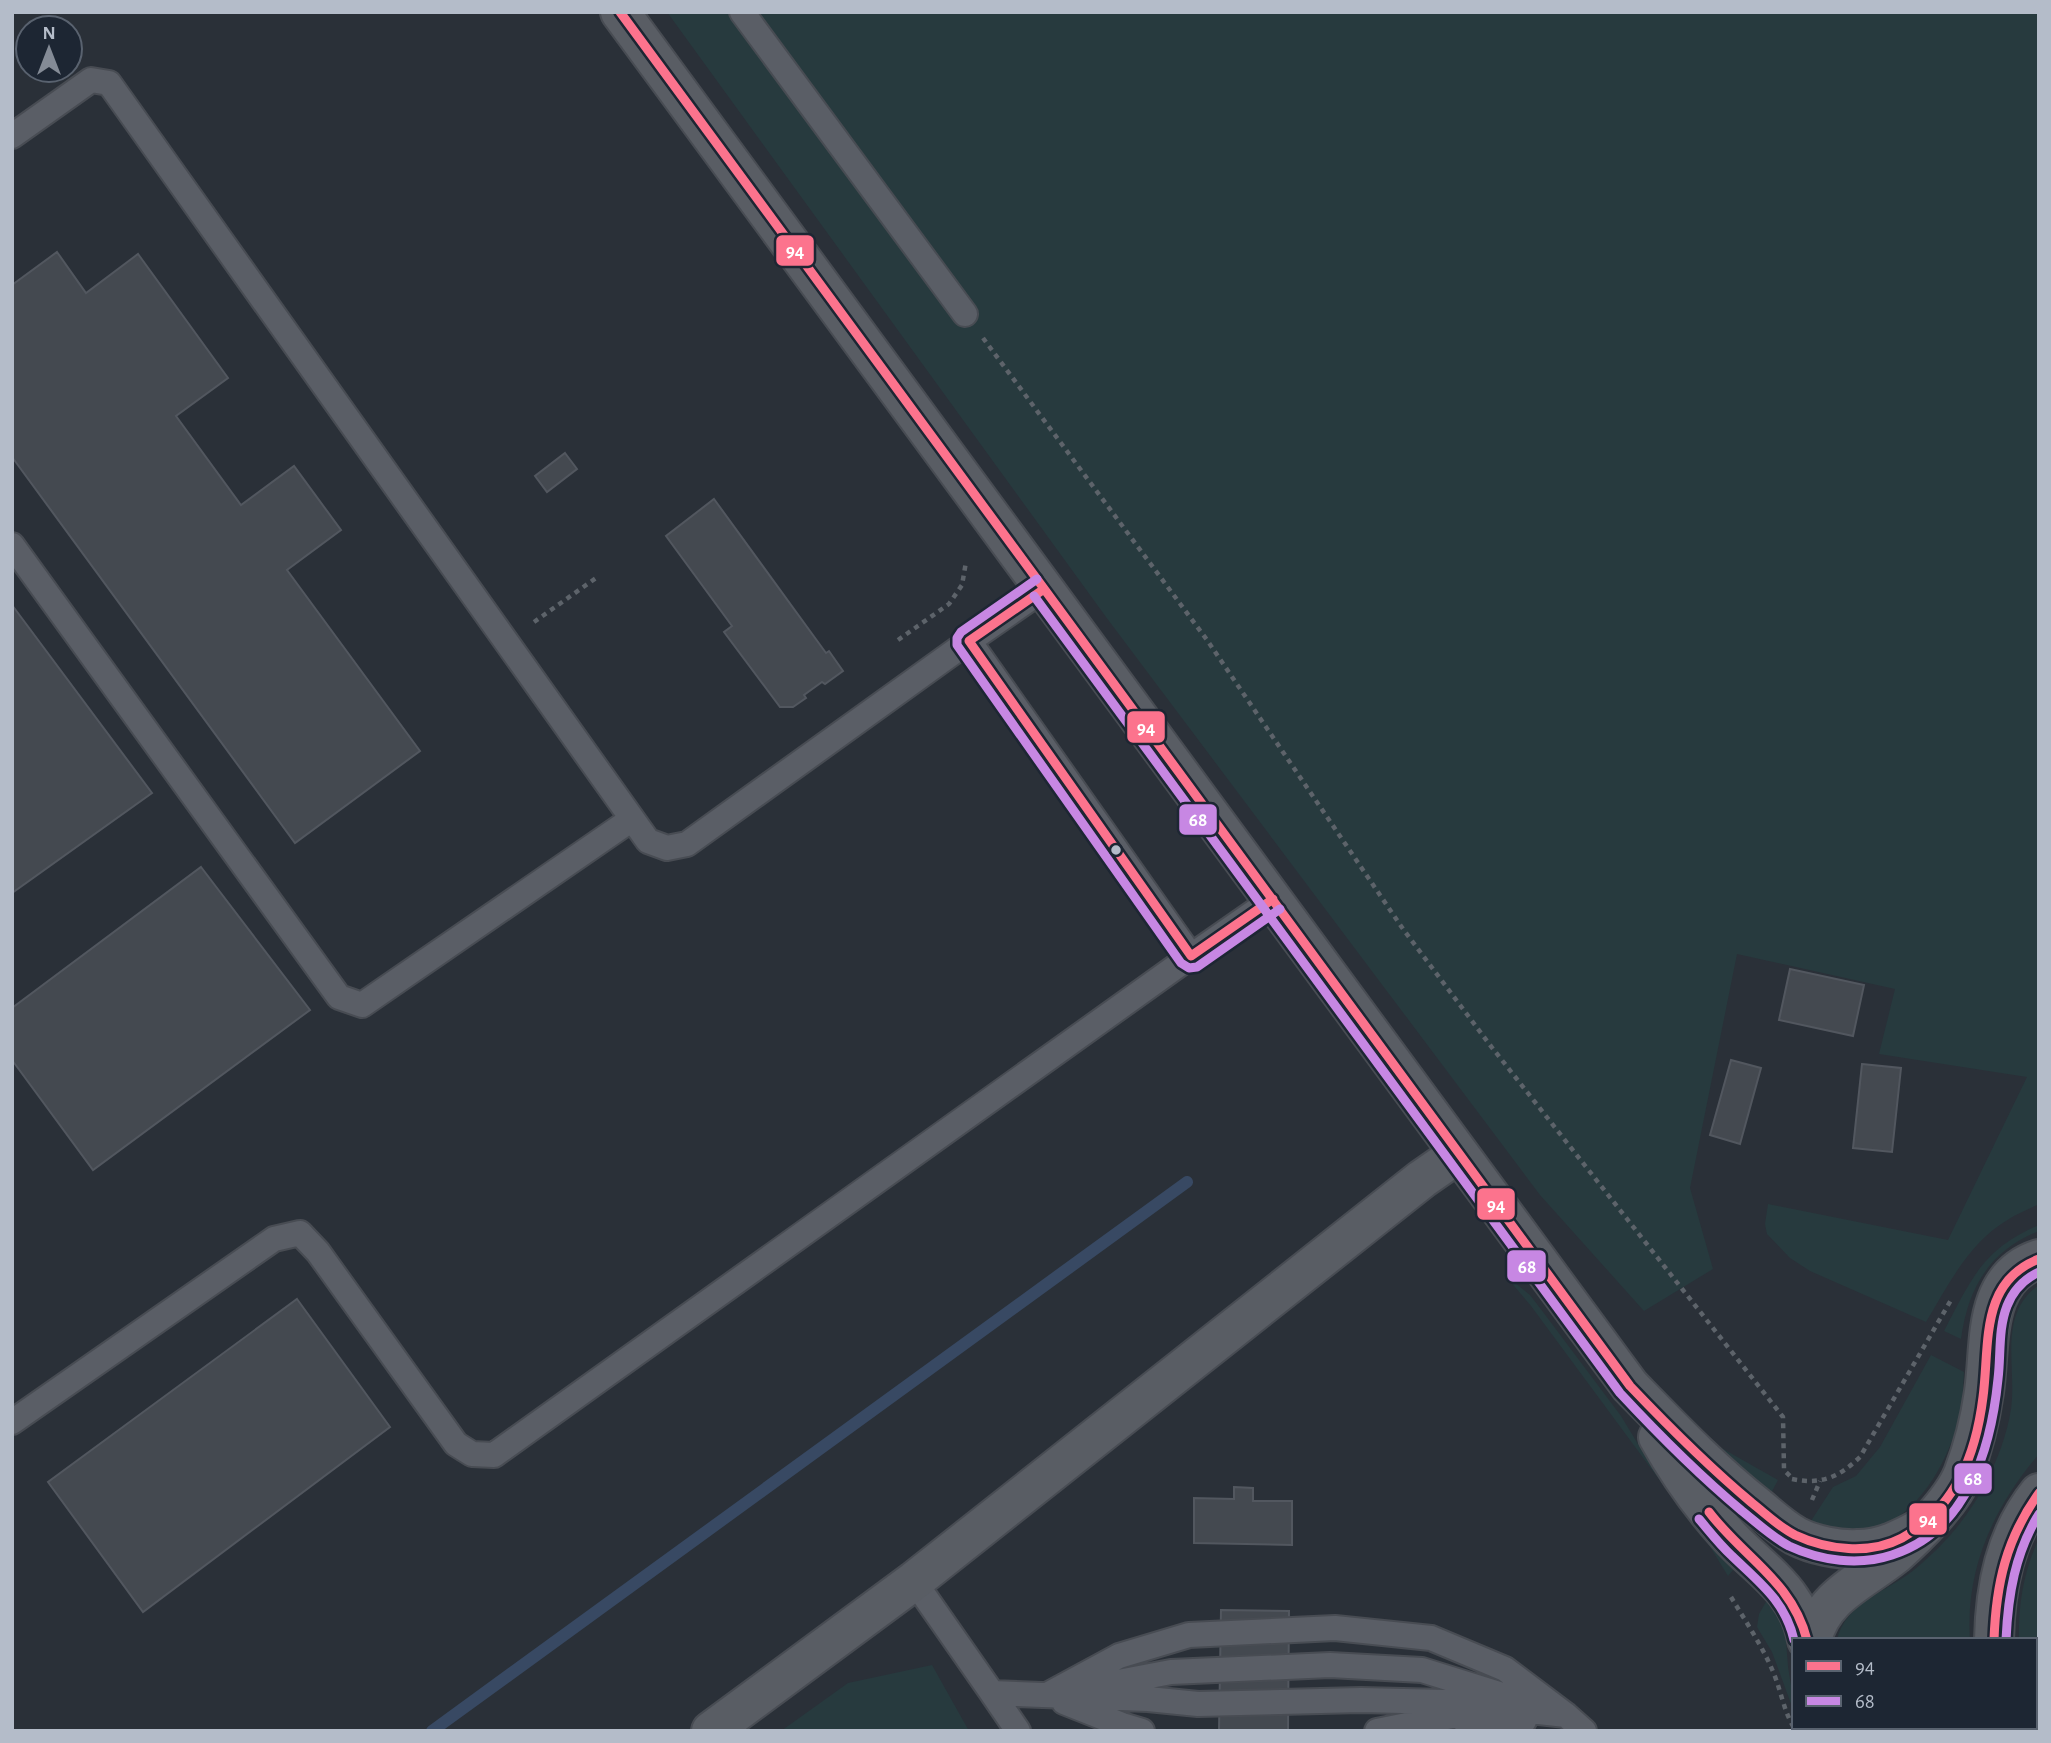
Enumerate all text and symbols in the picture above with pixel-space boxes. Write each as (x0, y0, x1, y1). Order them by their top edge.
north arrow (14, 14, 84, 84)
text: N (42, 24, 56, 43)
line badge: 94 (775, 234, 815, 267)
text: 94 (786, 242, 805, 261)
line badge: 94 (1126, 710, 1166, 744)
text: 94 (1137, 719, 1156, 738)
line badge: 68 (1178, 803, 1218, 836)
text: 68 (1189, 811, 1207, 830)
unlabelled marker (1109, 843, 1123, 857)
line badge: 94 (1476, 1187, 1516, 1221)
text: 94 (1487, 1196, 1506, 1215)
line badge: 68 (1506, 1249, 1547, 1283)
text: 68 (1518, 1258, 1536, 1277)
line badge: 68 (1953, 1462, 1993, 1495)
text: 68 (1964, 1470, 1982, 1489)
line badge: 94 (1908, 1502, 1948, 1536)
text: 94 (1919, 1511, 1938, 1530)
legend (1792, 1638, 2037, 1729)
text: 94 (1855, 1656, 1875, 1677)
text: 68 (1855, 1691, 1875, 1712)

